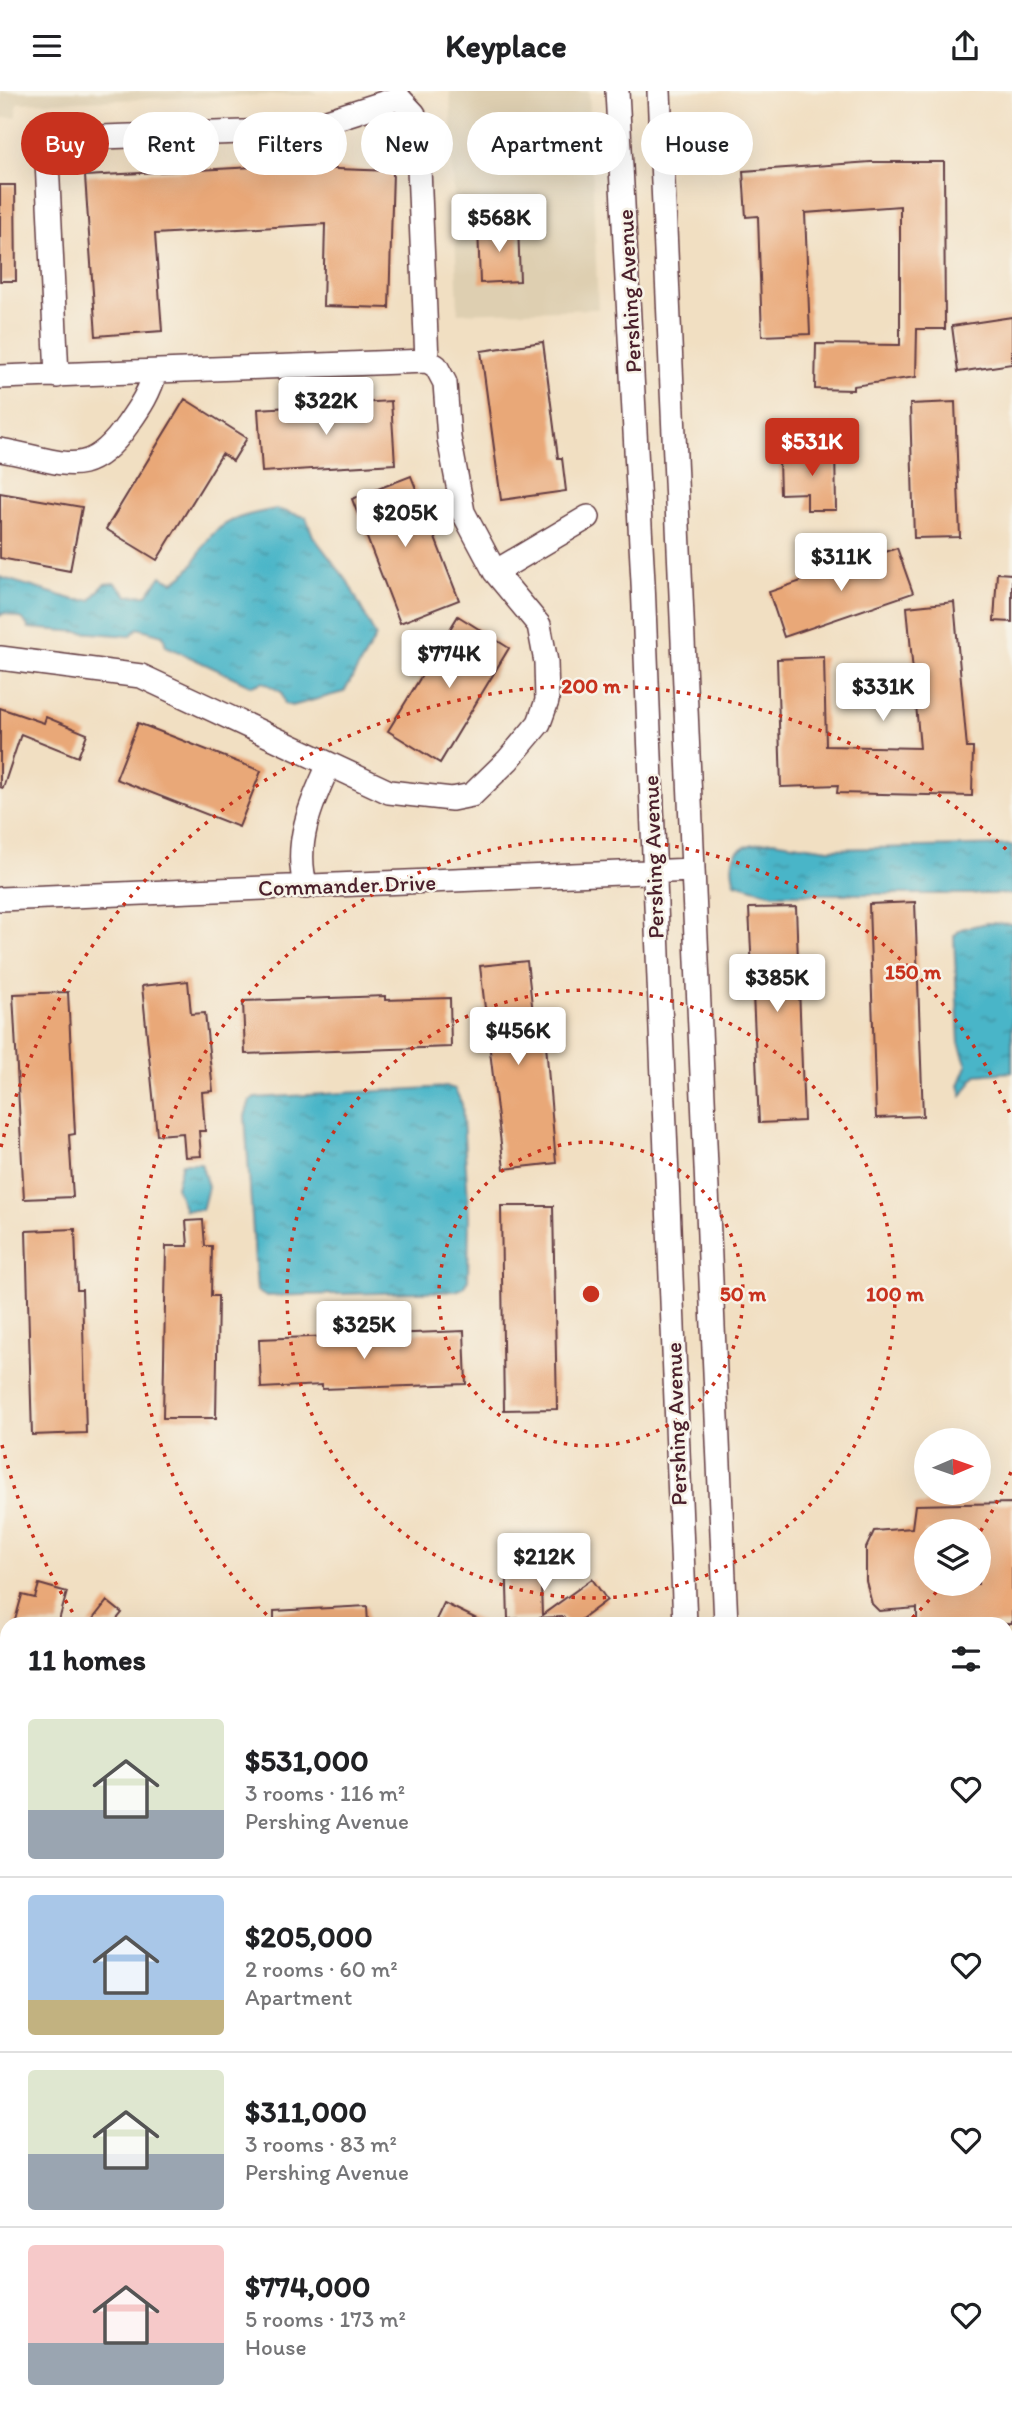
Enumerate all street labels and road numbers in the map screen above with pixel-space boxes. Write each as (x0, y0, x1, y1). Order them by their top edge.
street label: Pershing Avenue (611, 208, 647, 374)
street label: Pershing Avenue (636, 775, 670, 939)
street label: Commander Drive (257, 868, 437, 902)
street label: Pershing Avenue (659, 1342, 693, 1506)

